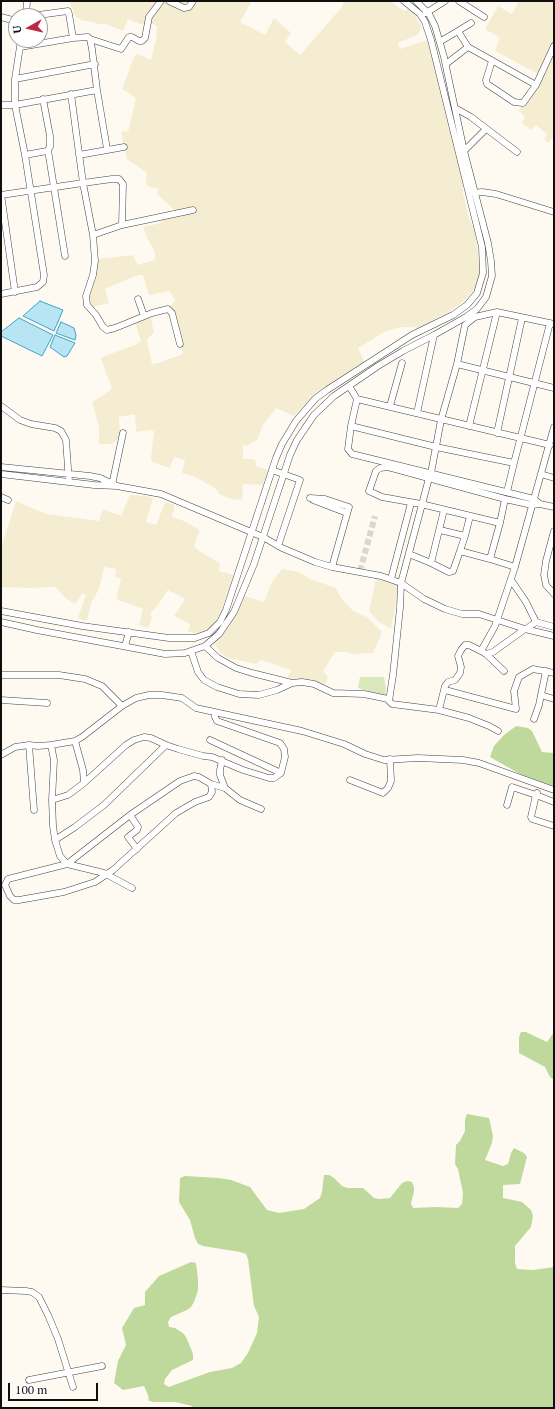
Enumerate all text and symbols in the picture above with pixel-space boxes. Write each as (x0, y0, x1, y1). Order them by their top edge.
north arrow (8, 8, 48, 48)
text: U (10, 25, 25, 34)
scale bar (10, 1375, 100, 1401)
text: 100 m (15, 1382, 47, 1397)

